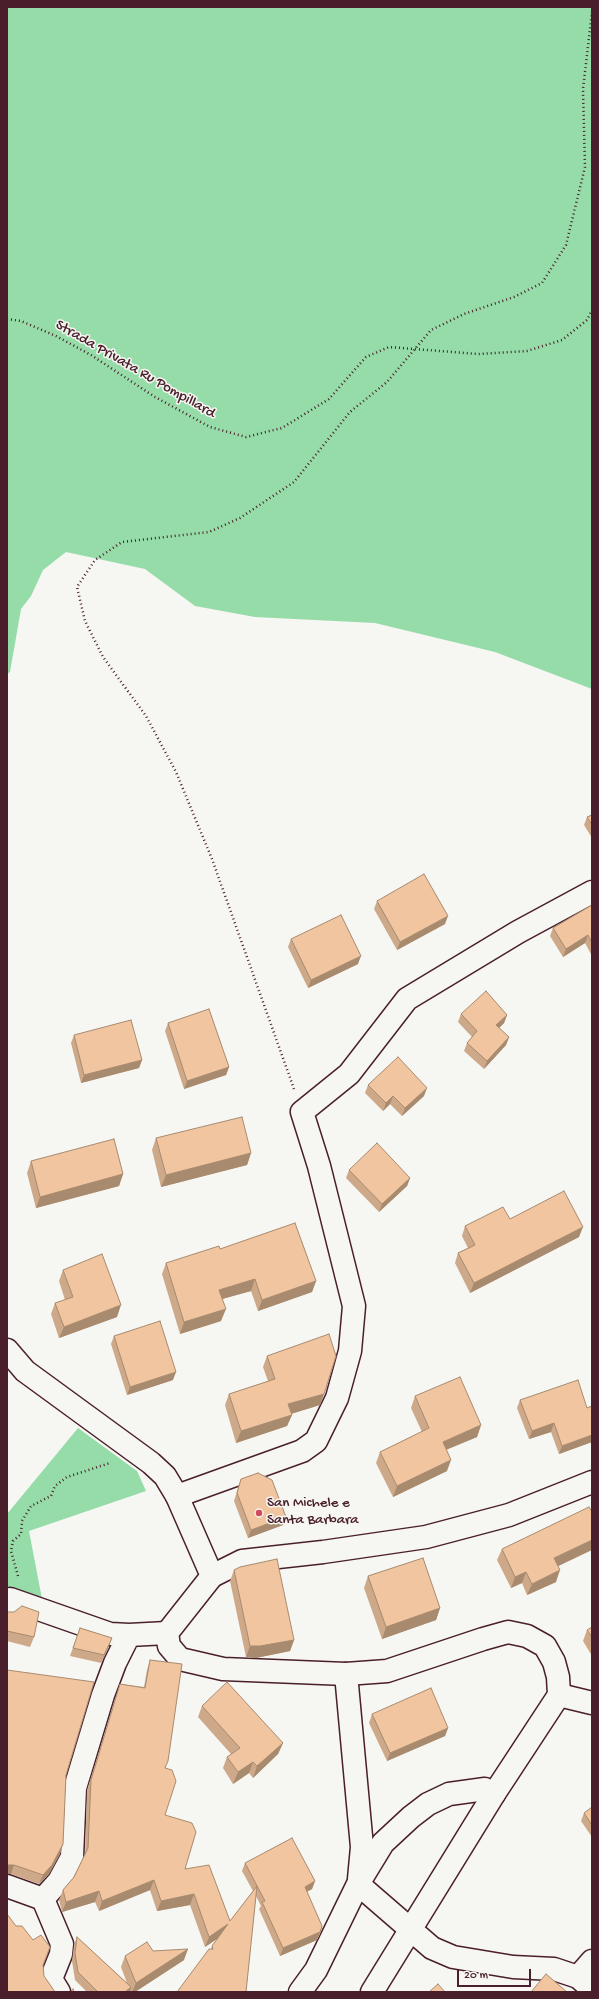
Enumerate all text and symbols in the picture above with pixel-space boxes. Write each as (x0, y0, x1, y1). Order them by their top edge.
street label: Strada Privata Ru Pompillard (52, 317, 218, 423)
place label: San Michele e Santa Barbara (267, 1495, 359, 1530)
marker: San Michele e Santa Barbara (254, 1508, 264, 1518)
scale bar (459, 1961, 533, 1987)
text: 20 m (464, 1969, 488, 1983)

